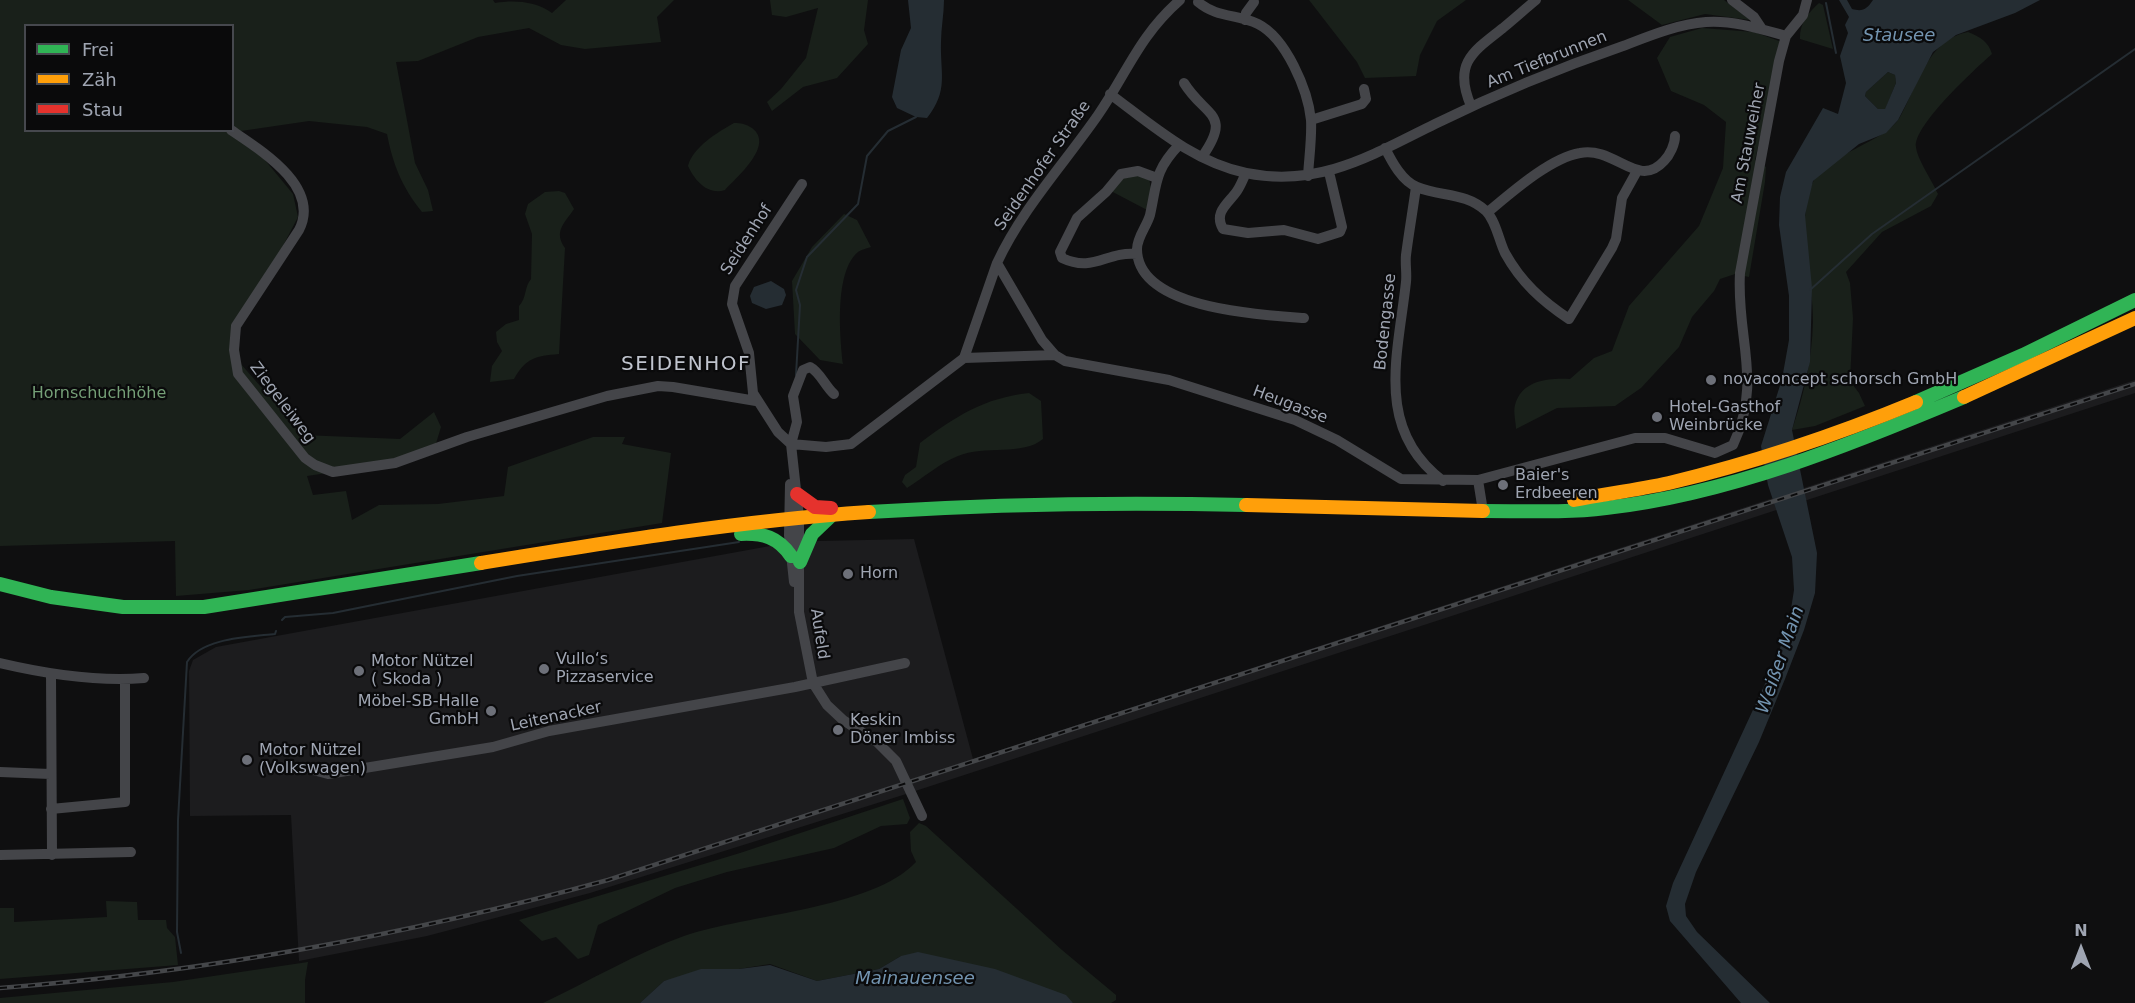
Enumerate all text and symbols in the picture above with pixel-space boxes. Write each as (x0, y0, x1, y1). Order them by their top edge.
legend (24, 24, 234, 132)
water label: Stausee (1863, 25, 1935, 47)
street label: Am Tiefbrunnen (1484, 27, 1610, 93)
text: Frei (82, 39, 114, 60)
text: Zäh (82, 69, 117, 90)
street label: Am Stauweiher (1728, 81, 1770, 205)
street label: Seidenhofer Straße (991, 97, 1095, 235)
text: Stau (82, 99, 123, 120)
street label: Seidenhof (717, 201, 777, 279)
street label: Bodengasse (1371, 273, 1401, 371)
district label: SEIDENHOF (621, 353, 751, 377)
street label: Ziegeleiweg (245, 358, 319, 448)
place label: novaconcept schorsch GmbH (1723, 370, 1957, 390)
marker: novaconcept schorsch GmbH (1704, 373, 1718, 387)
street label: Heugasse (1250, 382, 1330, 428)
park label: Hornschuchhöhe (32, 384, 166, 404)
place label: Hotel-Gasthof Weinbrücke (1669, 398, 1780, 436)
marker: Hotel-Gasthof Weinbrücke (1650, 410, 1664, 424)
place label: Baier's Erdbeeren (1515, 466, 1598, 504)
marker: Baier's Erdbeeren (1496, 478, 1510, 492)
place label: Horn (860, 564, 898, 584)
marker: Horn (841, 567, 855, 581)
water label: Weißer Main (1752, 603, 1810, 717)
street label: Aufeld (806, 607, 832, 661)
place label: Vullo‘s Pizzaservice (556, 650, 654, 688)
place label: Motor Nützel ( Skoda ) (371, 652, 473, 690)
marker: Vullo‘s Pizzaservice (537, 662, 551, 676)
marker: Motor Nützel ( Skoda ) (352, 664, 366, 678)
place label: Möbel-SB-Halle GmbH (358, 692, 479, 730)
street label: Leitenacker (509, 698, 603, 736)
marker: Möbel-SB-Halle GmbH (484, 704, 498, 718)
place label: Keskin Döner Imbiss (850, 711, 955, 749)
marker: Keskin Döner Imbiss (831, 723, 845, 737)
place label: Motor Nützel (Volkswagen) (259, 741, 366, 779)
marker: Motor Nützel (Volkswagen) (240, 753, 254, 767)
north arrow (2051, 919, 2111, 979)
text: N (2074, 921, 2088, 940)
water label: Mainauensee (855, 968, 975, 990)

